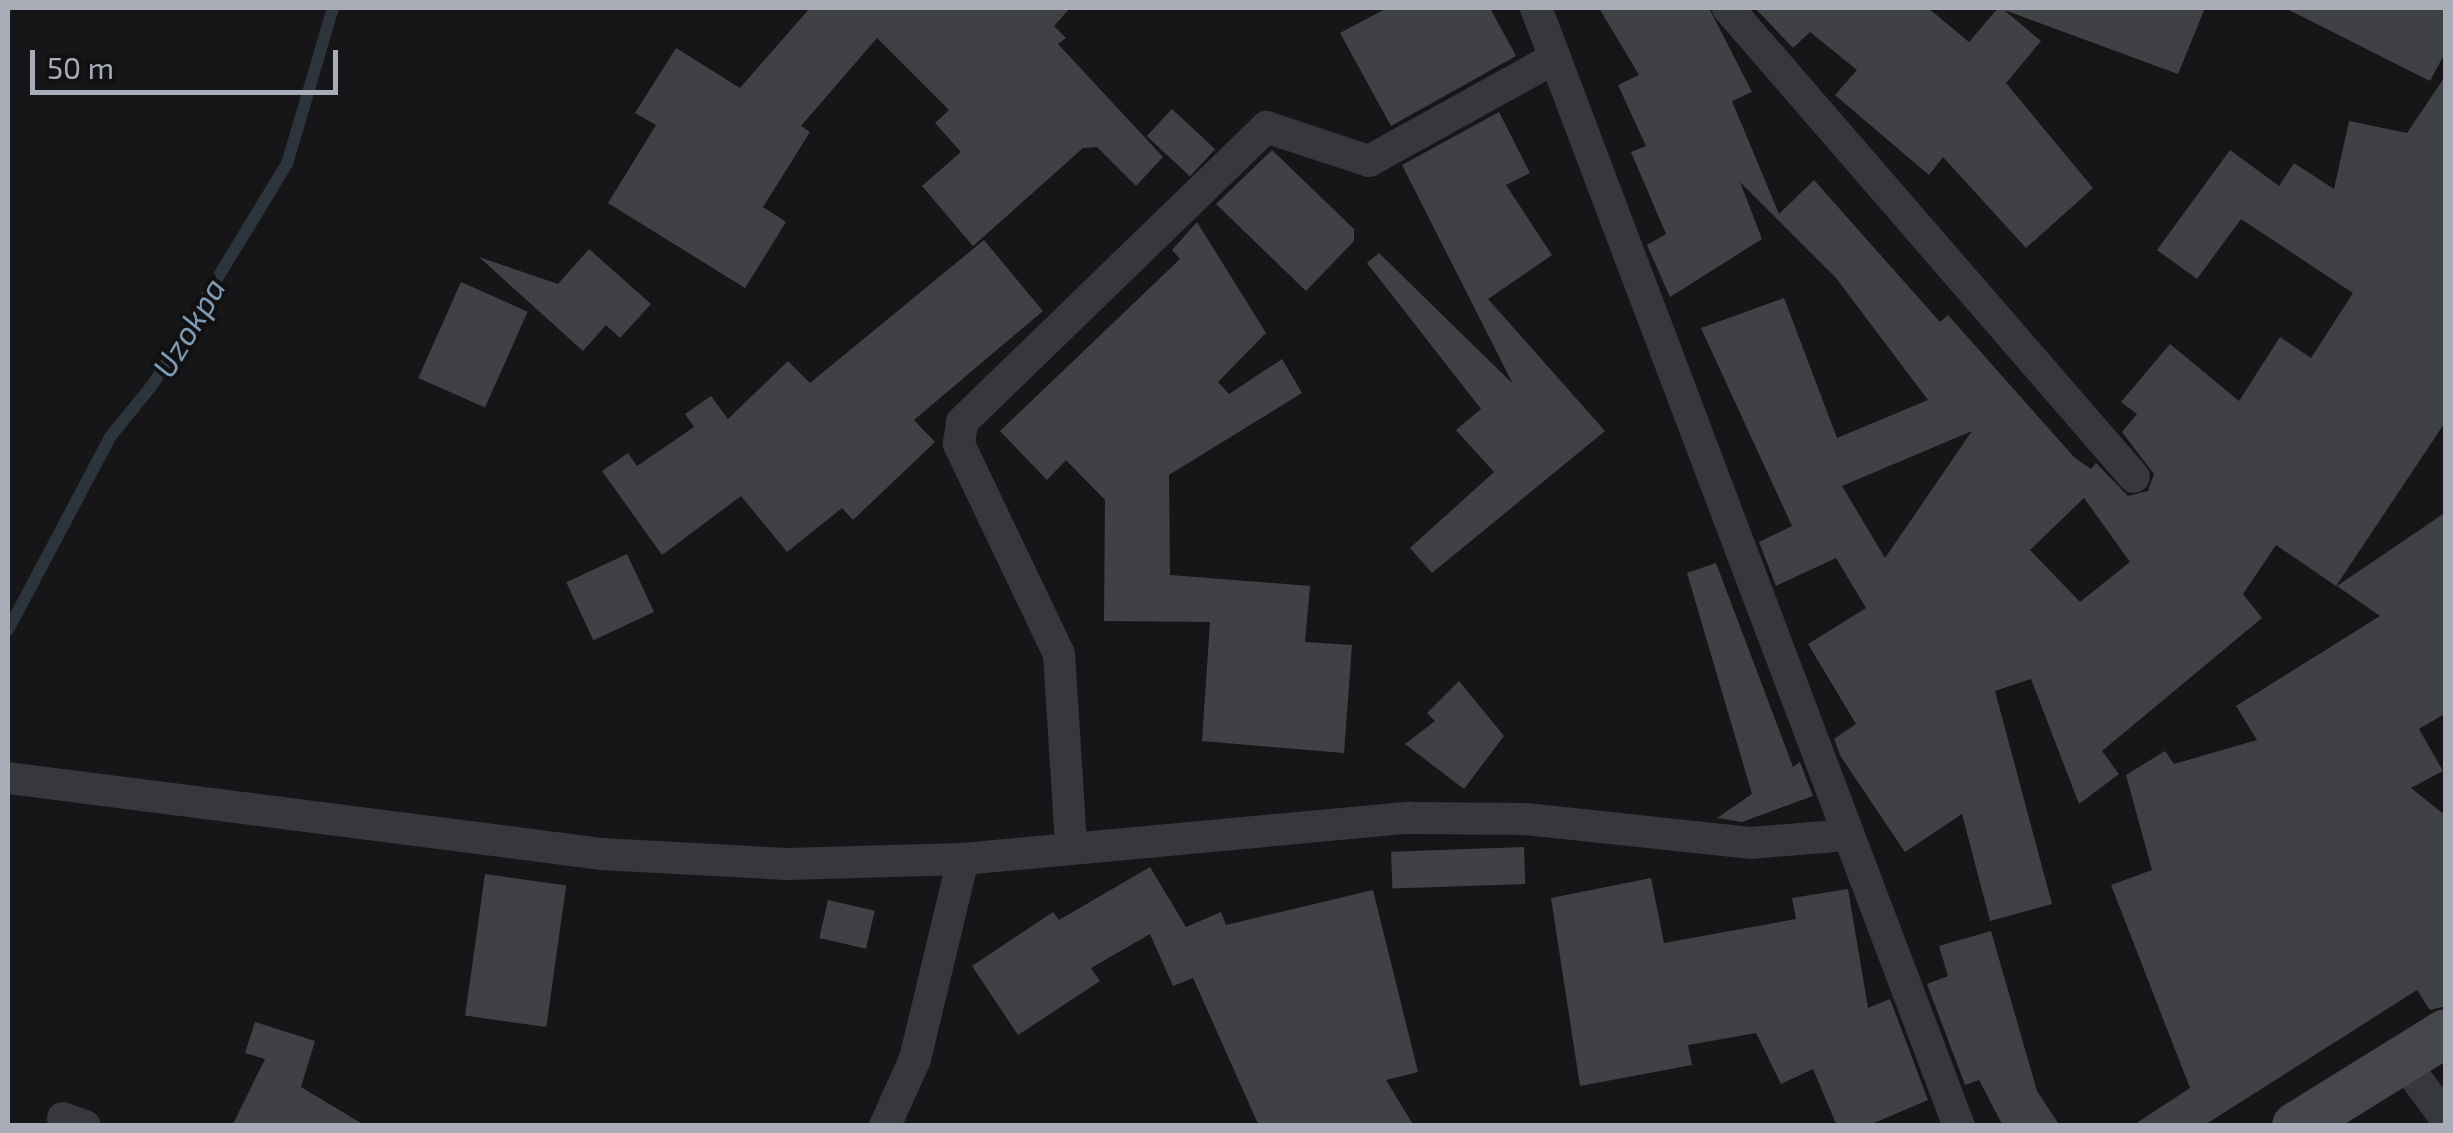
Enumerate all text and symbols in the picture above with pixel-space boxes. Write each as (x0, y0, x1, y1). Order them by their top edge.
scale bar (35, 30, 342, 92)
text: 50 m (47, 49, 114, 85)
water label: Uzokpa (144, 270, 232, 384)

